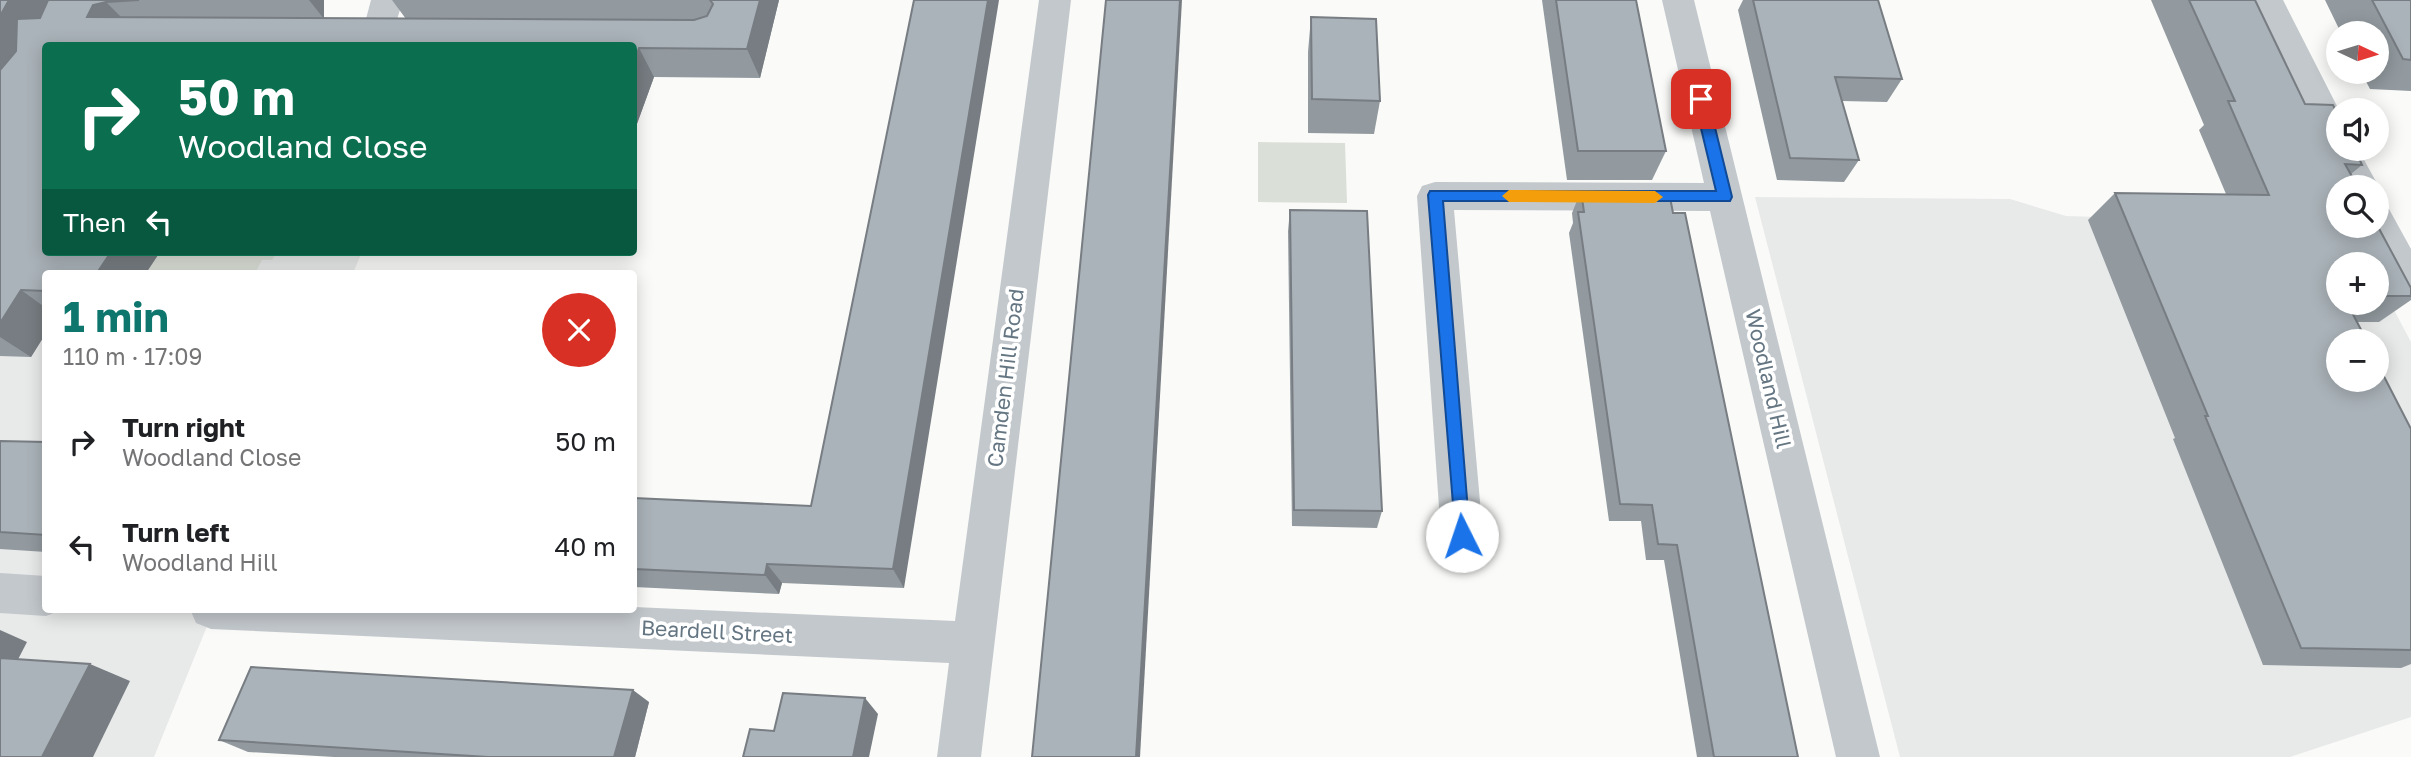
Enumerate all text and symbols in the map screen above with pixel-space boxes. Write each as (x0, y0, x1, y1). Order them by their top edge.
north arrow (2326, 21, 2389, 84)
map controls (2326, 21, 2389, 392)
text: 50 m (178, 67, 295, 126)
pin (1671, 69, 1731, 129)
icon: right (63, 70, 154, 161)
icon: arrive (1682, 80, 1720, 118)
button: sound (2326, 98, 2389, 161)
text: Woodland Close (178, 127, 428, 165)
button: search (2326, 175, 2389, 238)
icon: left (140, 203, 178, 241)
text: Then (63, 207, 126, 238)
button: + (2326, 252, 2389, 315)
street label: Camden Hill Road (981, 287, 1029, 469)
text: 1 min (63, 291, 169, 341)
button: close (542, 293, 616, 367)
street label: Woodland Hill (1740, 307, 1798, 451)
button: − (2326, 329, 2389, 392)
text: 110 m · 17:09 (63, 342, 203, 370)
text: Turn right (122, 412, 245, 443)
icon: right (63, 423, 101, 461)
text: 50 m (555, 426, 616, 457)
text: Woodland Close (122, 443, 301, 471)
position arrow (1425, 499, 1499, 573)
text: Turn left (122, 517, 230, 548)
icon: left (63, 528, 101, 566)
text: 40 m (555, 531, 616, 562)
text: Woodland Hill (122, 548, 278, 576)
street label: Beardell Street (640, 614, 794, 648)

